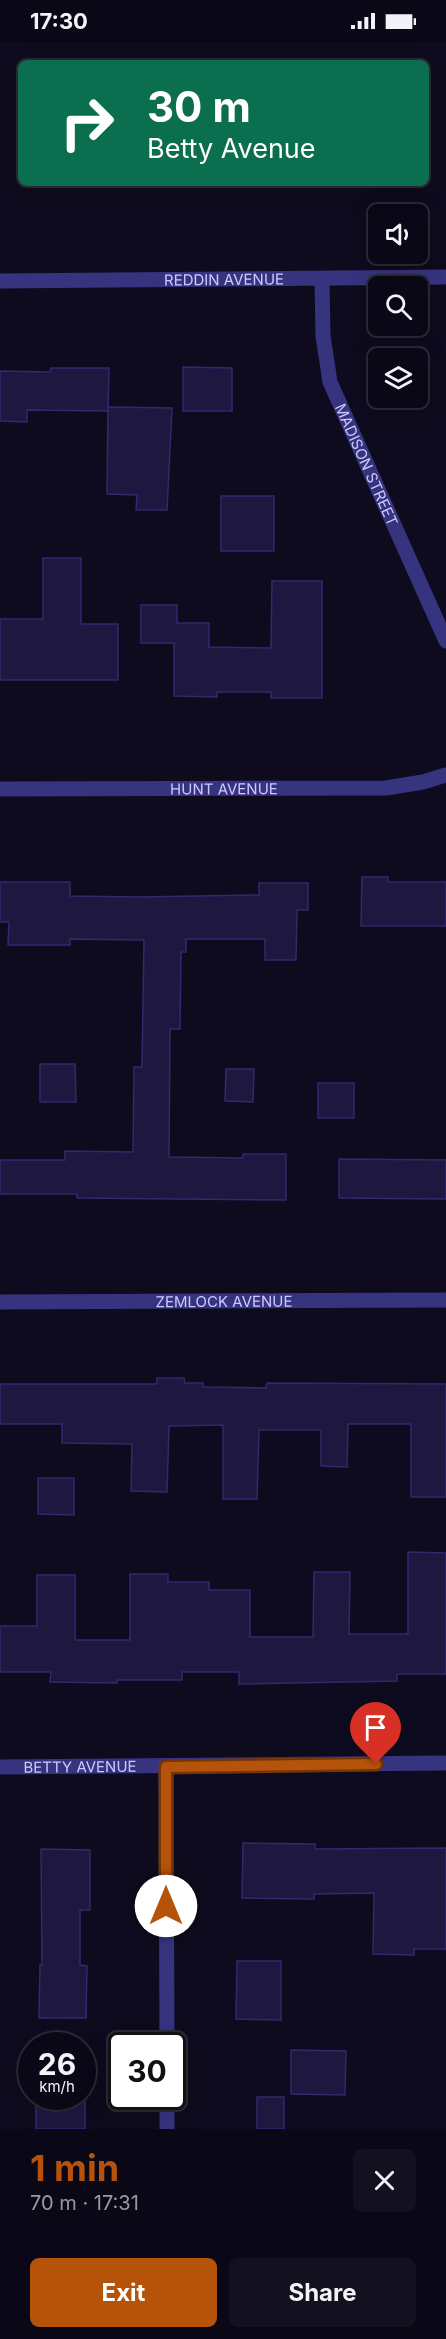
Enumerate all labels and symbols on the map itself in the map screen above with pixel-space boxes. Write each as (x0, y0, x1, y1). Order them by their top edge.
street label: REDDIN AVENUE (164, 269, 284, 289)
street label: MADISON STREET (331, 400, 403, 529)
street label: HUNT AVENUE (170, 779, 278, 798)
street label: ZEMLOCK AVENUE (155, 1291, 293, 1311)
pin (350, 1702, 401, 1764)
street label: BETTY AVENUE (23, 1756, 137, 1776)
position arrow (134, 1874, 198, 1938)
speed limit sign: 30 (108, 2032, 186, 2110)

